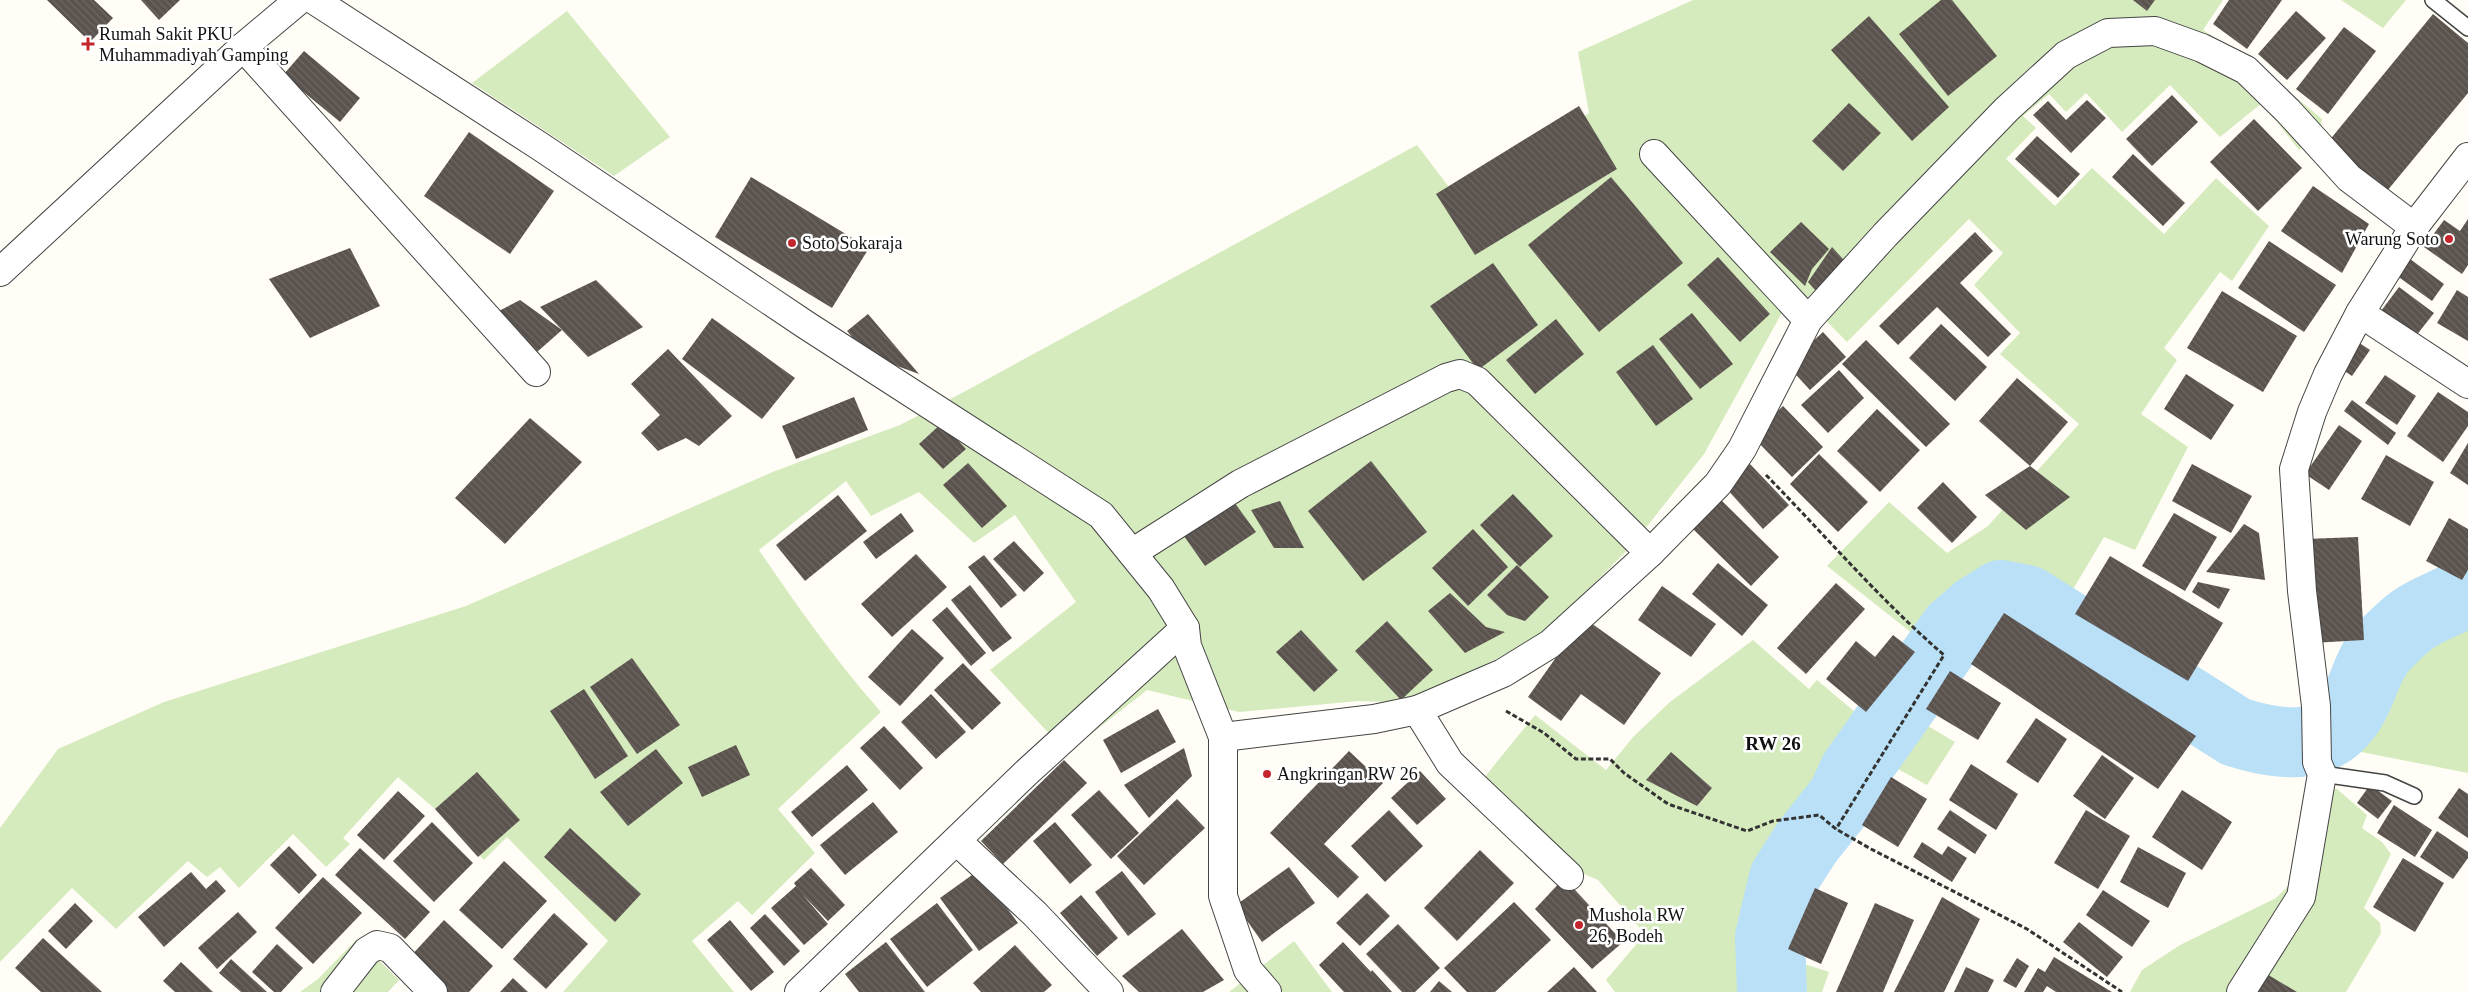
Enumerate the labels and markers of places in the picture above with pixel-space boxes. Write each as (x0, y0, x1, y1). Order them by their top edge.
place label: Rumah Sakit PKU Muhammadiyah Gamping (99, 24, 288, 65)
marker: Rumah Sakit PKU Muhammadiyah Gamping (81, 37, 95, 51)
place label: Warung Soto (2345, 229, 2439, 249)
place label: Soto Sokaraja (802, 233, 903, 253)
marker: Warung Soto (2443, 233, 2455, 245)
marker: Soto Sokaraja (786, 237, 798, 249)
place label: Angkringan RW 26 (1277, 764, 1418, 784)
marker: Angkringan RW 26 (1261, 768, 1273, 780)
place label: Mushola RW 26, Bodeh (1589, 905, 1685, 946)
marker: Mushola RW 26, Bodeh (1573, 919, 1585, 931)

